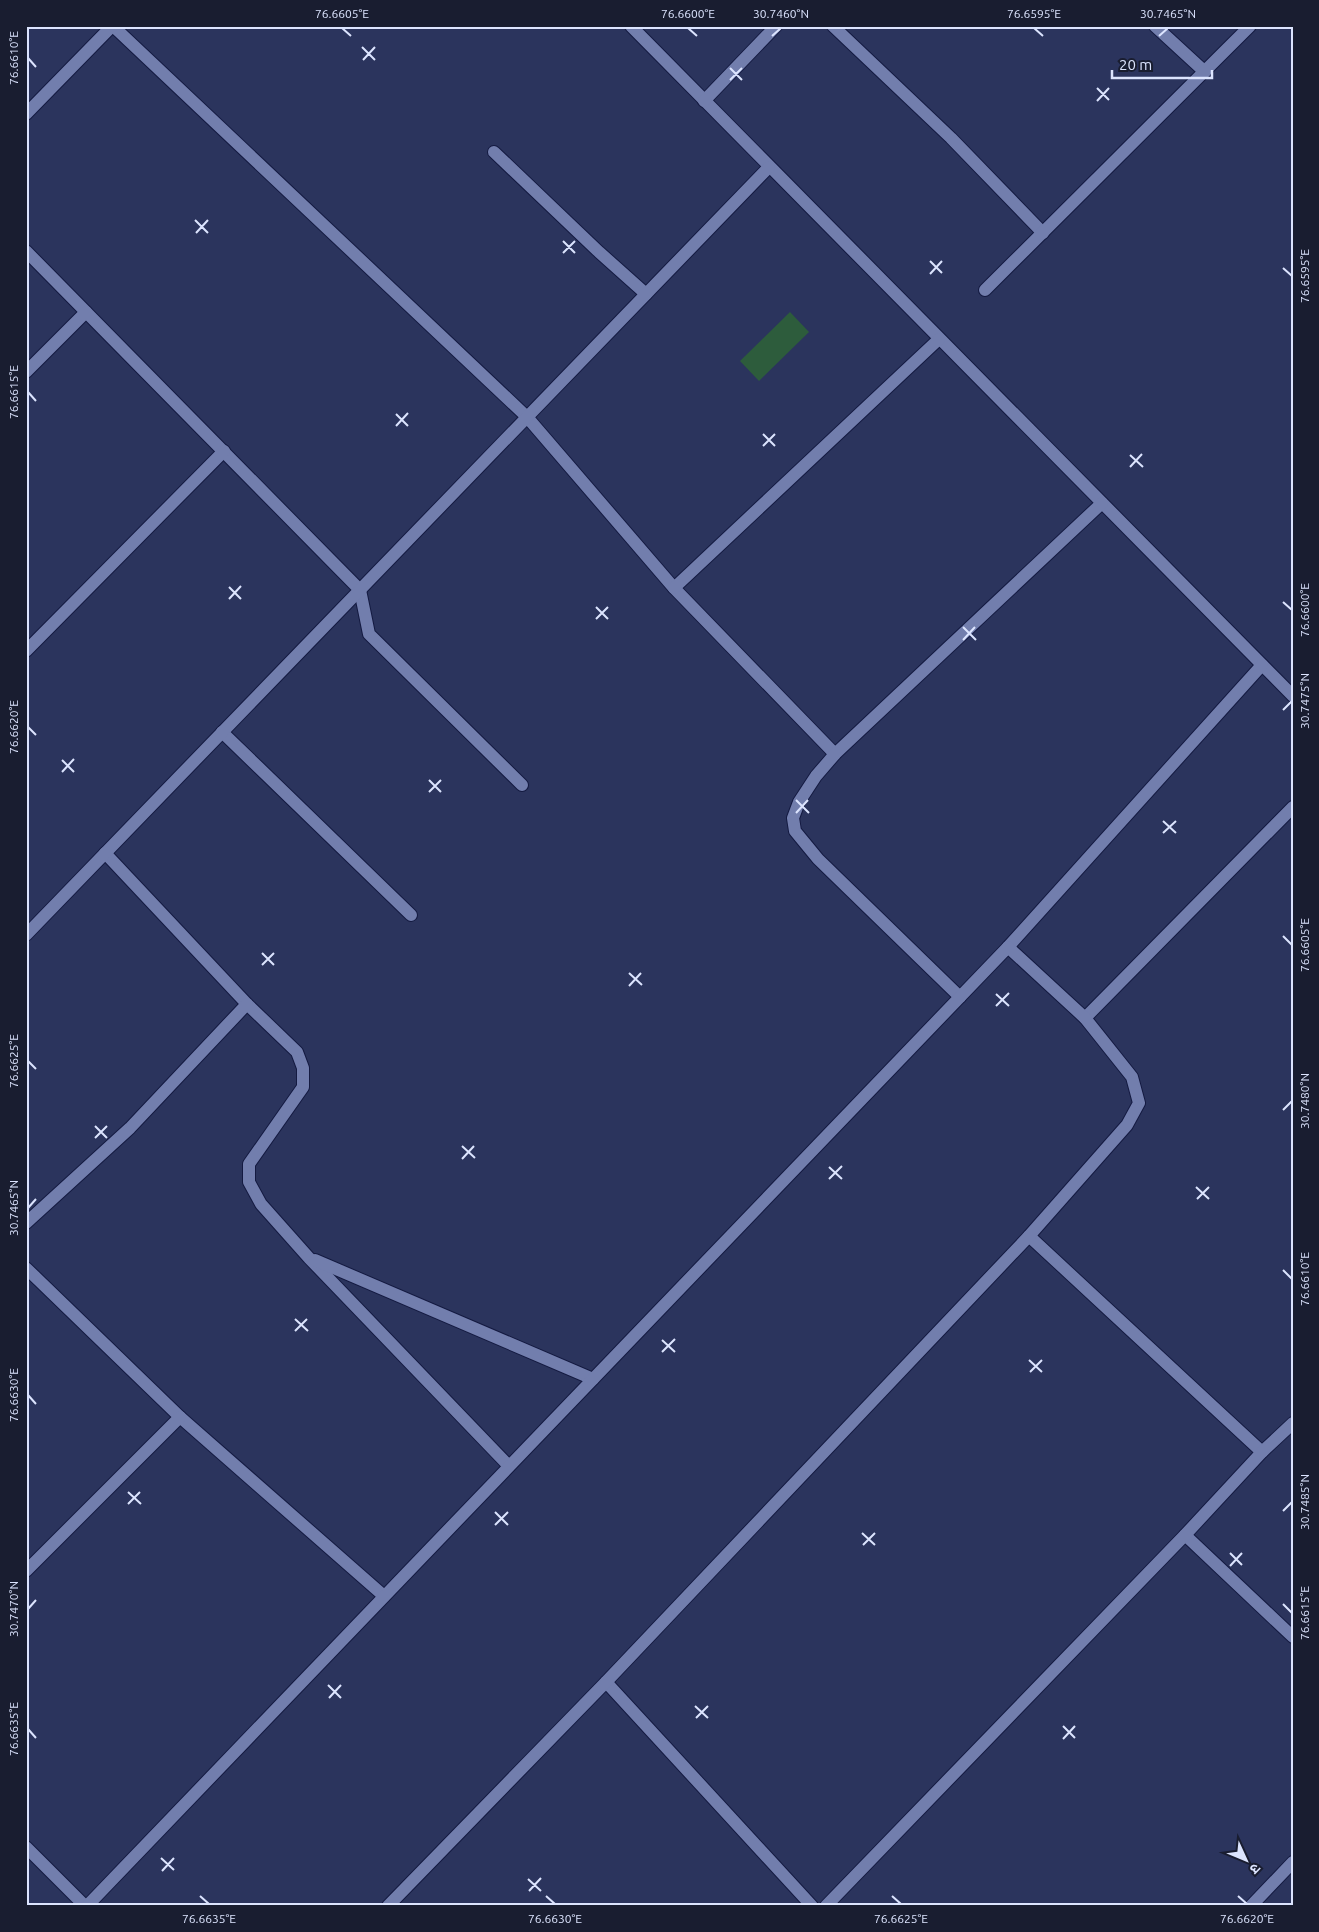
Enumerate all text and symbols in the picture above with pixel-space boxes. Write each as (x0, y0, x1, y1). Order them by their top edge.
text: 76.6605°E (315, 7, 369, 20)
text: 76.6600°E (661, 7, 715, 20)
text: 30.7460°N (753, 7, 809, 20)
text: 76.6595°E (1007, 7, 1061, 20)
text: 30.7465°N (1140, 7, 1196, 20)
text: 76.6610°E (7, 31, 20, 85)
scale bar (1112, 48, 1212, 80)
text: 20 m (1119, 56, 1152, 73)
text: 76.6595°E (1298, 249, 1311, 303)
text: 76.6615°E (7, 365, 20, 419)
text: 76.6600°E (1298, 583, 1311, 637)
text: 30.7475°N (1298, 673, 1311, 729)
text: 76.6620°E (7, 700, 20, 754)
text: 76.6605°E (1298, 918, 1311, 972)
text: 76.6625°E (7, 1034, 20, 1088)
text: 30.7480°N (1298, 1073, 1311, 1129)
text: 30.7465°N (7, 1180, 20, 1236)
text: 76.6610°E (1298, 1252, 1311, 1306)
text: 76.6630°E (7, 1368, 20, 1422)
text: 30.7485°N (1298, 1474, 1311, 1530)
text: 30.7470°N (7, 1581, 20, 1637)
text: 76.6615°E (1298, 1586, 1311, 1640)
text: 76.6635°E (7, 1702, 20, 1756)
north arrow (1222, 1834, 1272, 1884)
text: उ (1246, 1861, 1264, 1878)
text: 76.6635°E (182, 1912, 236, 1925)
text: 76.6630°E (528, 1912, 582, 1925)
text: 76.6625°E (874, 1912, 928, 1925)
text: 76.6620°E (1220, 1912, 1274, 1925)

